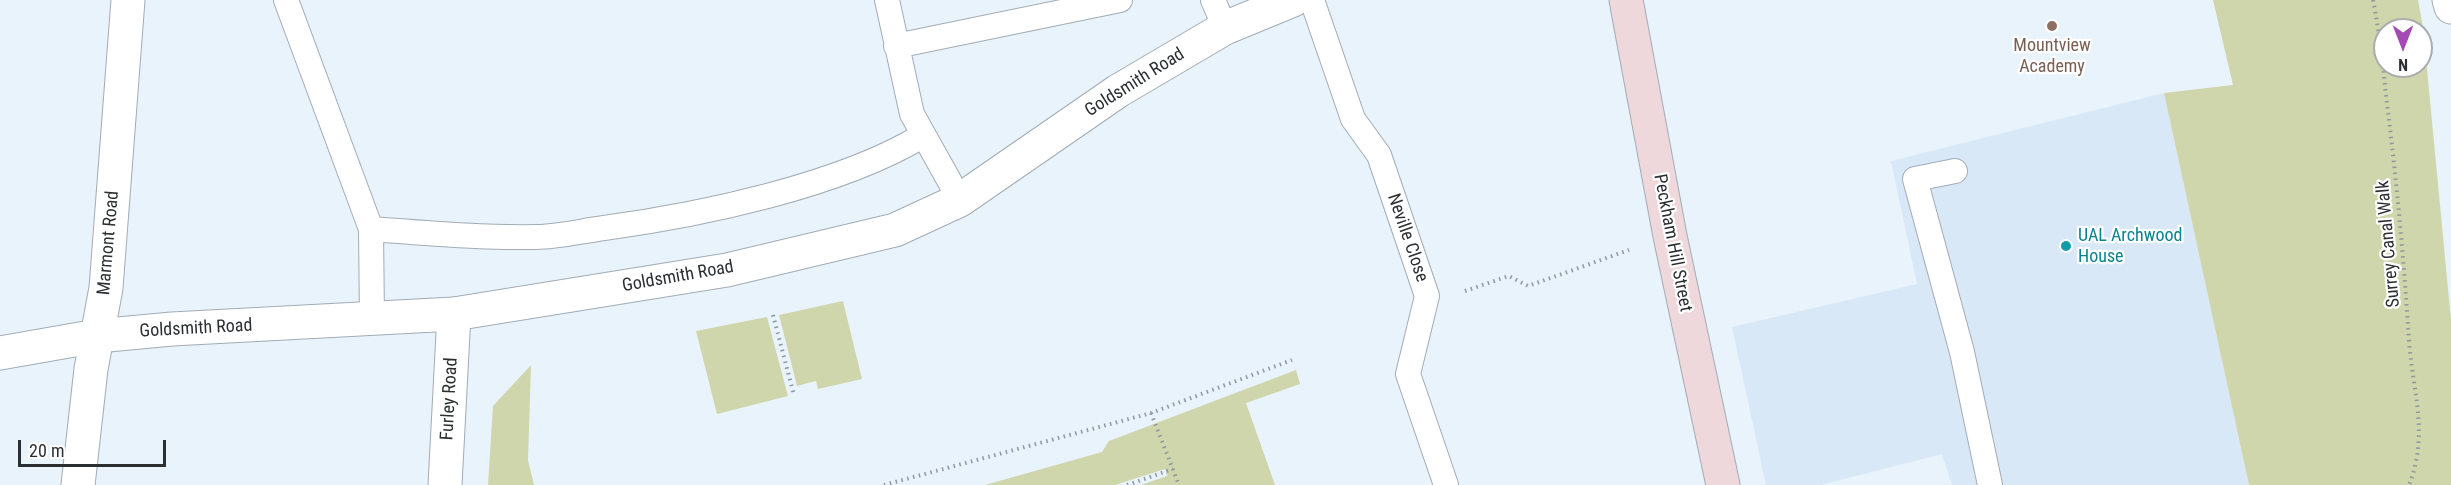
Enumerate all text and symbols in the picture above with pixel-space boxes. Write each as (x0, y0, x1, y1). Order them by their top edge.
north arrow (2373, 18, 2433, 78)
marker: Mountview Academy (2045, 19, 2059, 33)
place label: Mountview Academy (2013, 35, 2091, 78)
street label: Goldsmith Road (1081, 44, 1189, 122)
text: N (2398, 55, 2408, 74)
street label: Peckham Hill Street (1648, 172, 1696, 314)
street label: Surrey Canal Walk (2373, 180, 2405, 308)
street label: Marmont Road (94, 190, 124, 296)
street label: Neville Close (1382, 191, 1432, 285)
place label: UAL Archwood House (2078, 225, 2182, 268)
marker: UAL Archwood House (2059, 239, 2073, 253)
street label: Goldsmith Road (621, 257, 735, 297)
street label: Goldsmith Road (139, 315, 253, 343)
street label: Furley Road (437, 357, 463, 441)
scale bar (21, 428, 170, 466)
text: 20 m (29, 440, 64, 461)

